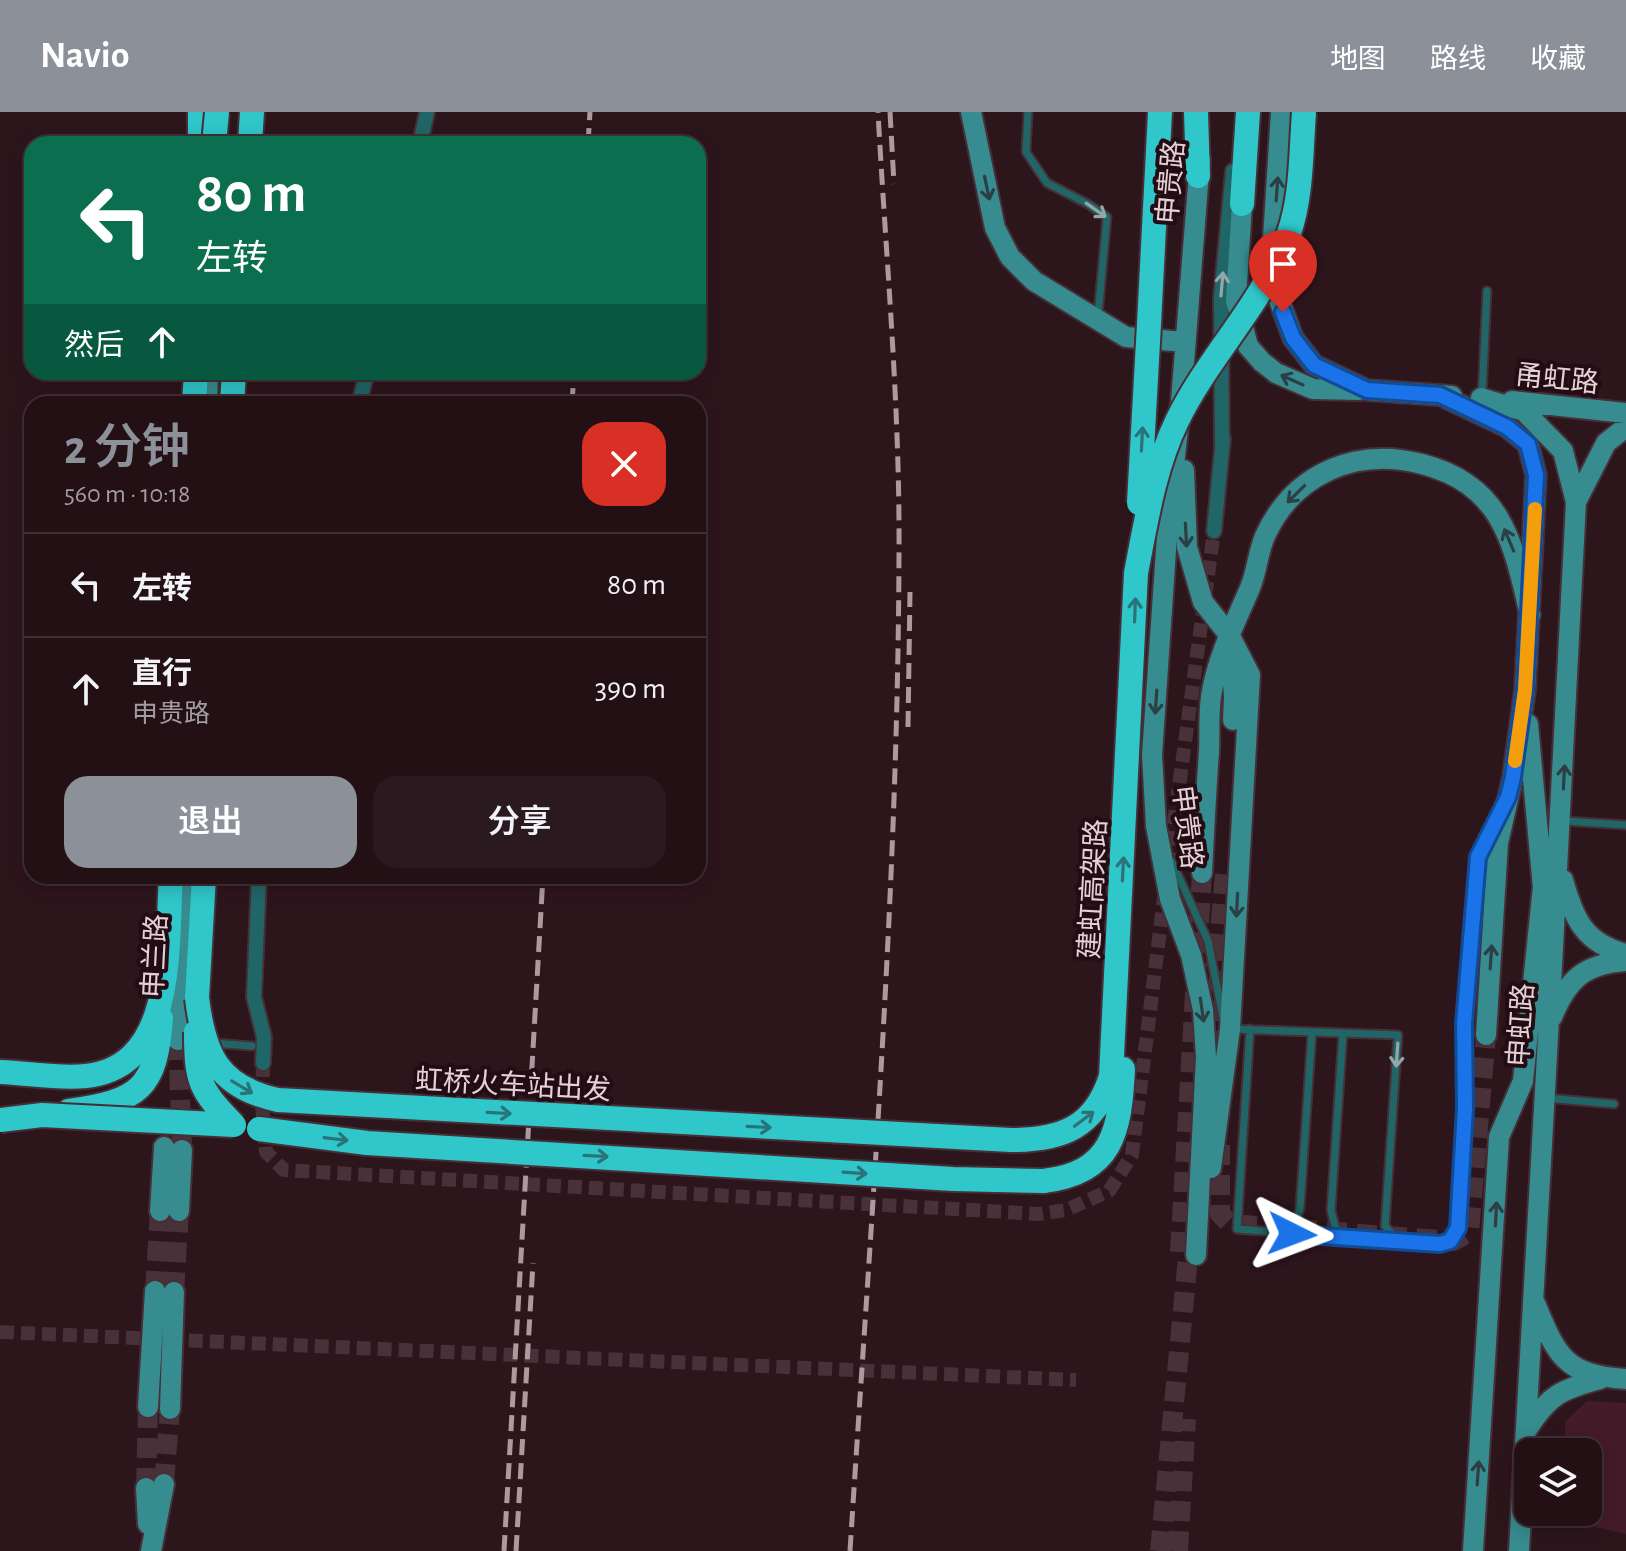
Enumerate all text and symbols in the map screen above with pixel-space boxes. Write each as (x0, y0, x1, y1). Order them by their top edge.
text: Navio (40, 37, 129, 75)
text: 地图 (1330, 46, 1386, 74)
text: 路线 (1430, 46, 1486, 74)
text: 收藏 (1530, 46, 1586, 74)
street label: 申贵路 (1152, 139, 1190, 225)
text: 80 m (196, 166, 306, 222)
icon: left (64, 168, 168, 272)
one-way arrow (980, 175, 995, 201)
one-way arrow (1270, 176, 1285, 203)
one-way arrow (1085, 201, 1106, 218)
pin (1249, 230, 1317, 312)
text: 左转 (196, 241, 268, 277)
icon: arrive (1261, 242, 1305, 286)
one-way arrow (1215, 271, 1230, 298)
icon: ahead (140, 320, 184, 364)
text: 然后 (64, 331, 124, 361)
street label: 甬虹路 (1514, 360, 1600, 398)
one-way arrow (1280, 372, 1304, 387)
button: close (582, 422, 666, 506)
text: 2 分钟 (64, 425, 190, 473)
one-way arrow (1134, 426, 1149, 453)
text: 560 m · 10:18 (64, 481, 190, 507)
one-way arrow (1286, 484, 1305, 504)
one-way arrow (1179, 521, 1194, 548)
one-way arrow (1501, 529, 1516, 553)
icon: left (64, 563, 108, 607)
text: 80 m (607, 570, 666, 600)
text: 左转 (132, 574, 192, 604)
one-way arrow (1127, 597, 1142, 624)
text: 直行 (132, 659, 192, 689)
icon: ahead (64, 667, 108, 711)
text: 390 m (595, 674, 666, 704)
one-way arrow (1148, 688, 1163, 715)
text: 申贵路 (132, 701, 210, 727)
one-way arrow (1556, 764, 1571, 791)
button: 退出 (64, 776, 357, 868)
button: 分享 (373, 776, 666, 868)
street label: 申贵路 (1167, 784, 1207, 871)
street label: 建虹高架路 (1074, 818, 1112, 960)
one-way arrow (1115, 856, 1130, 883)
one-way arrow (1229, 891, 1244, 918)
street label: 申兰路 (138, 913, 172, 999)
one-way arrow (1484, 944, 1499, 971)
street label: 申虹路 (1503, 982, 1539, 1068)
one-way arrow (1195, 997, 1210, 1022)
one-way arrow (1389, 1041, 1404, 1068)
street label: 虹桥火车站出发 (414, 1065, 612, 1105)
one-way arrow (230, 1079, 253, 1095)
one-way arrow (485, 1106, 512, 1121)
one-way arrow (1073, 1111, 1094, 1128)
one-way arrow (745, 1119, 772, 1134)
one-way arrow (323, 1132, 348, 1147)
one-way arrow (582, 1149, 609, 1164)
one-way arrow (841, 1166, 868, 1181)
position arrow (1250, 1192, 1334, 1276)
one-way arrow (1488, 1201, 1503, 1228)
map controls (1514, 1438, 1602, 1526)
button: layers (1514, 1438, 1602, 1526)
one-way arrow (1471, 1460, 1486, 1487)

